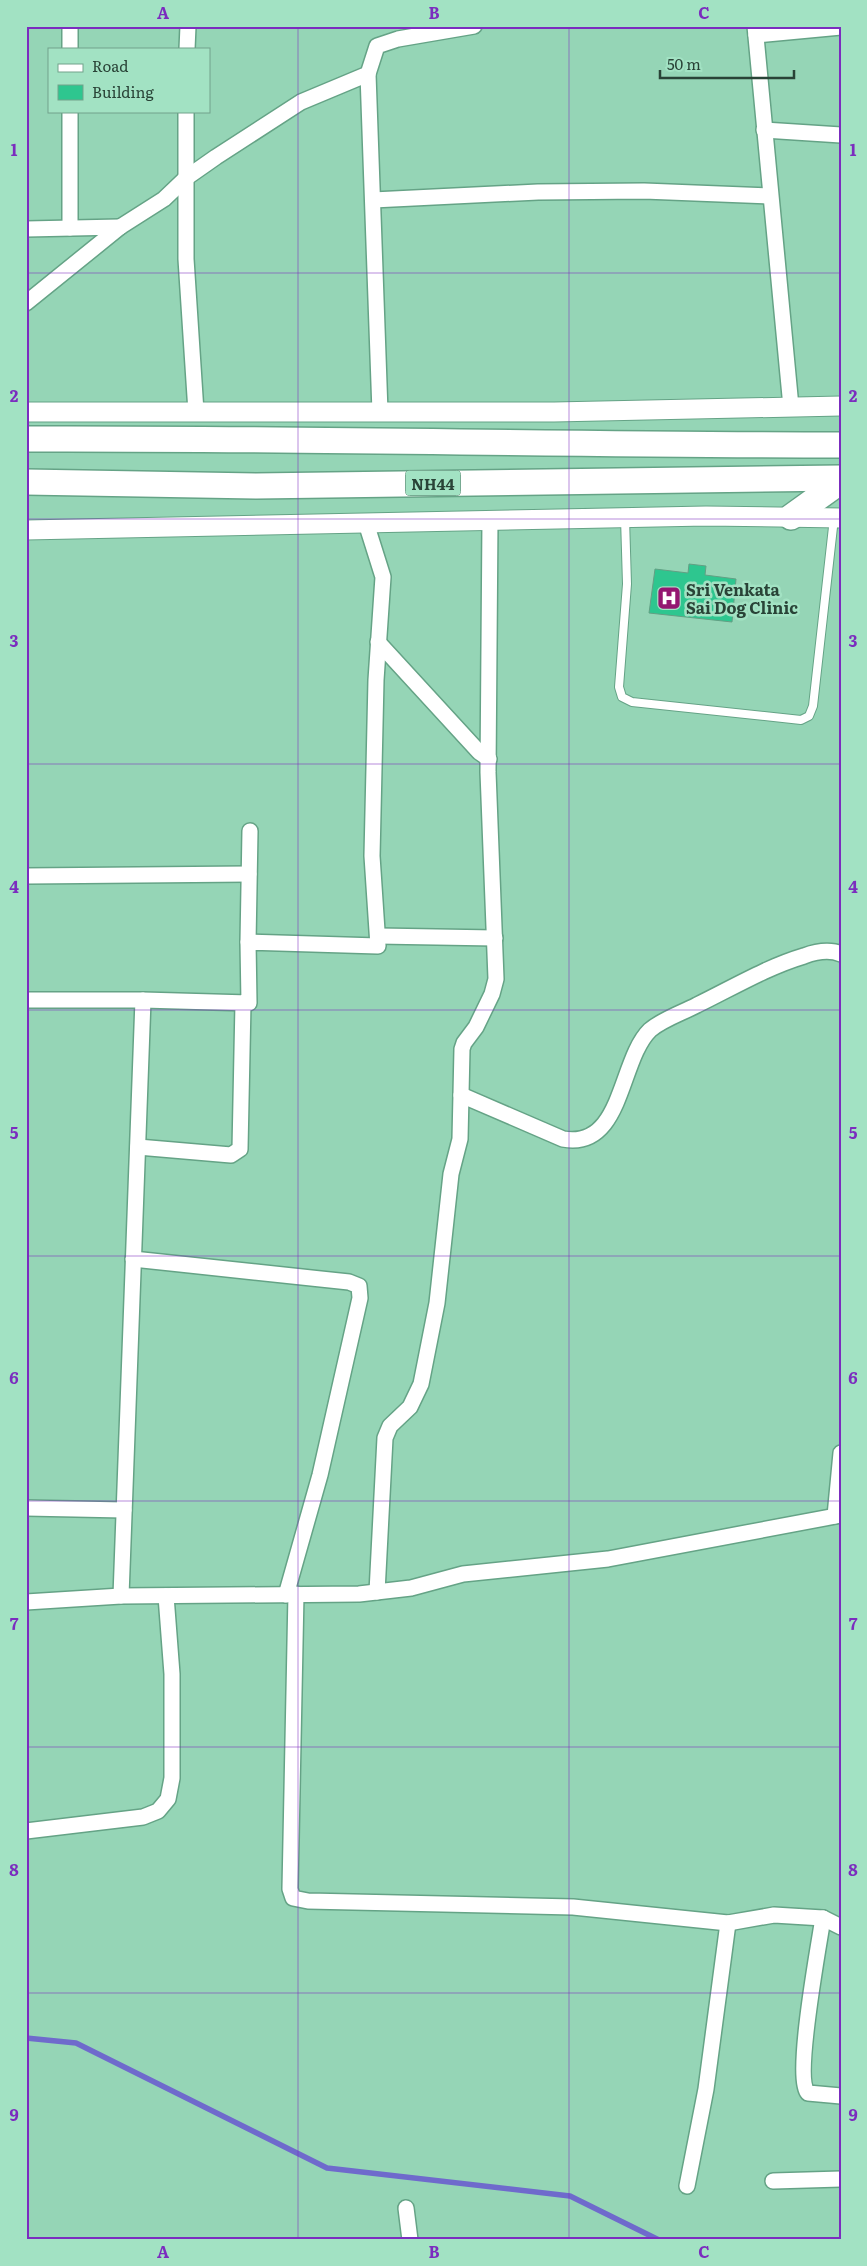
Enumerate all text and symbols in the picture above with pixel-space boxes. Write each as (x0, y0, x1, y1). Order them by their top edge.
text: A (157, 0, 169, 24)
text: B (428, 0, 440, 24)
text: C (698, 0, 710, 24)
legend (48, 48, 210, 112)
scale bar (660, 48, 793, 80)
text: 50 m (667, 52, 701, 75)
text: Road (92, 54, 128, 77)
text: Building (92, 80, 154, 103)
text: 1 (11, 137, 18, 161)
text: 1 (850, 137, 857, 161)
text: 2 (10, 383, 19, 407)
text: 2 (849, 383, 858, 407)
road number: NH44 (406, 470, 460, 496)
place label: Sri Venkata Sai Dog Clinic (686, 577, 798, 619)
hospital icon: Sri Venkata Sai Dog Clinic (656, 585, 682, 611)
text: 3 (10, 628, 19, 652)
text: 3 (849, 628, 858, 652)
text: 4 (9, 874, 19, 898)
text: 4 (848, 874, 858, 898)
text: 5 (10, 1120, 19, 1144)
text: 5 (849, 1120, 858, 1144)
text: 6 (9, 1365, 19, 1389)
text: 6 (848, 1365, 858, 1389)
text: 7 (10, 1611, 19, 1635)
text: 7 (849, 1611, 858, 1635)
text: 8 (9, 1857, 19, 1881)
text: 8 (848, 1857, 858, 1881)
text: 9 (9, 2102, 19, 2126)
text: 9 (848, 2102, 858, 2126)
text: A (157, 2239, 169, 2263)
text: B (428, 2239, 440, 2263)
text: C (698, 2239, 710, 2263)

